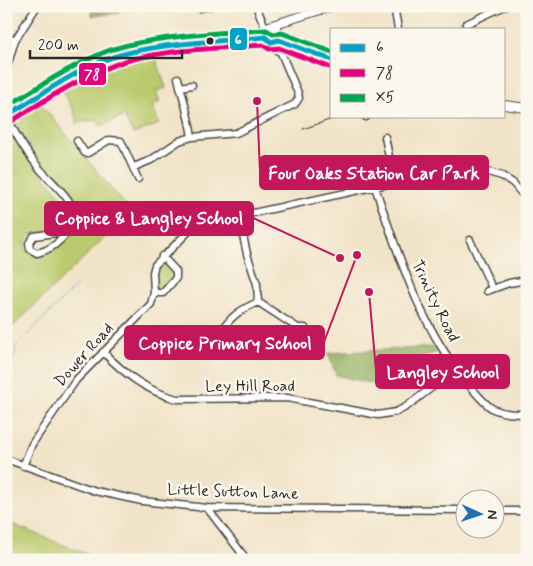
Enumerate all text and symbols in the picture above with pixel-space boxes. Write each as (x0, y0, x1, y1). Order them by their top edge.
line badge: 6 (229, 27, 248, 51)
scale bar (30, 28, 182, 60)
legend (330, 28, 506, 118)
text: 6 (234, 31, 242, 49)
text: 200 m (38, 36, 79, 56)
unlabelled marker (205, 36, 215, 46)
text: 6 (376, 38, 384, 58)
line badge: 78 (78, 62, 107, 86)
text: 78 (376, 64, 393, 84)
text: 78 (84, 66, 100, 84)
text: X5 (376, 88, 394, 108)
callout: Four Oaks Station Car Park (260, 156, 488, 189)
text: Four Oaks Station Car Park (268, 162, 480, 186)
callout: Coppice & Langley School (45, 202, 253, 235)
text: Coppice & Langley School (55, 207, 243, 233)
street label: Trinity Road (406, 257, 464, 345)
street label: Dower Road (50, 319, 118, 391)
callout: Coppice Primary School (125, 326, 324, 359)
text: Coppice Primary School (138, 332, 312, 356)
callout: Langley School (376, 355, 509, 388)
text: Langley School (386, 361, 500, 387)
street label: Ley Hill Road (205, 376, 295, 397)
street label: Little Sutton Lane (167, 479, 299, 505)
north arrow (456, 488, 506, 538)
text: N (483, 509, 501, 520)

